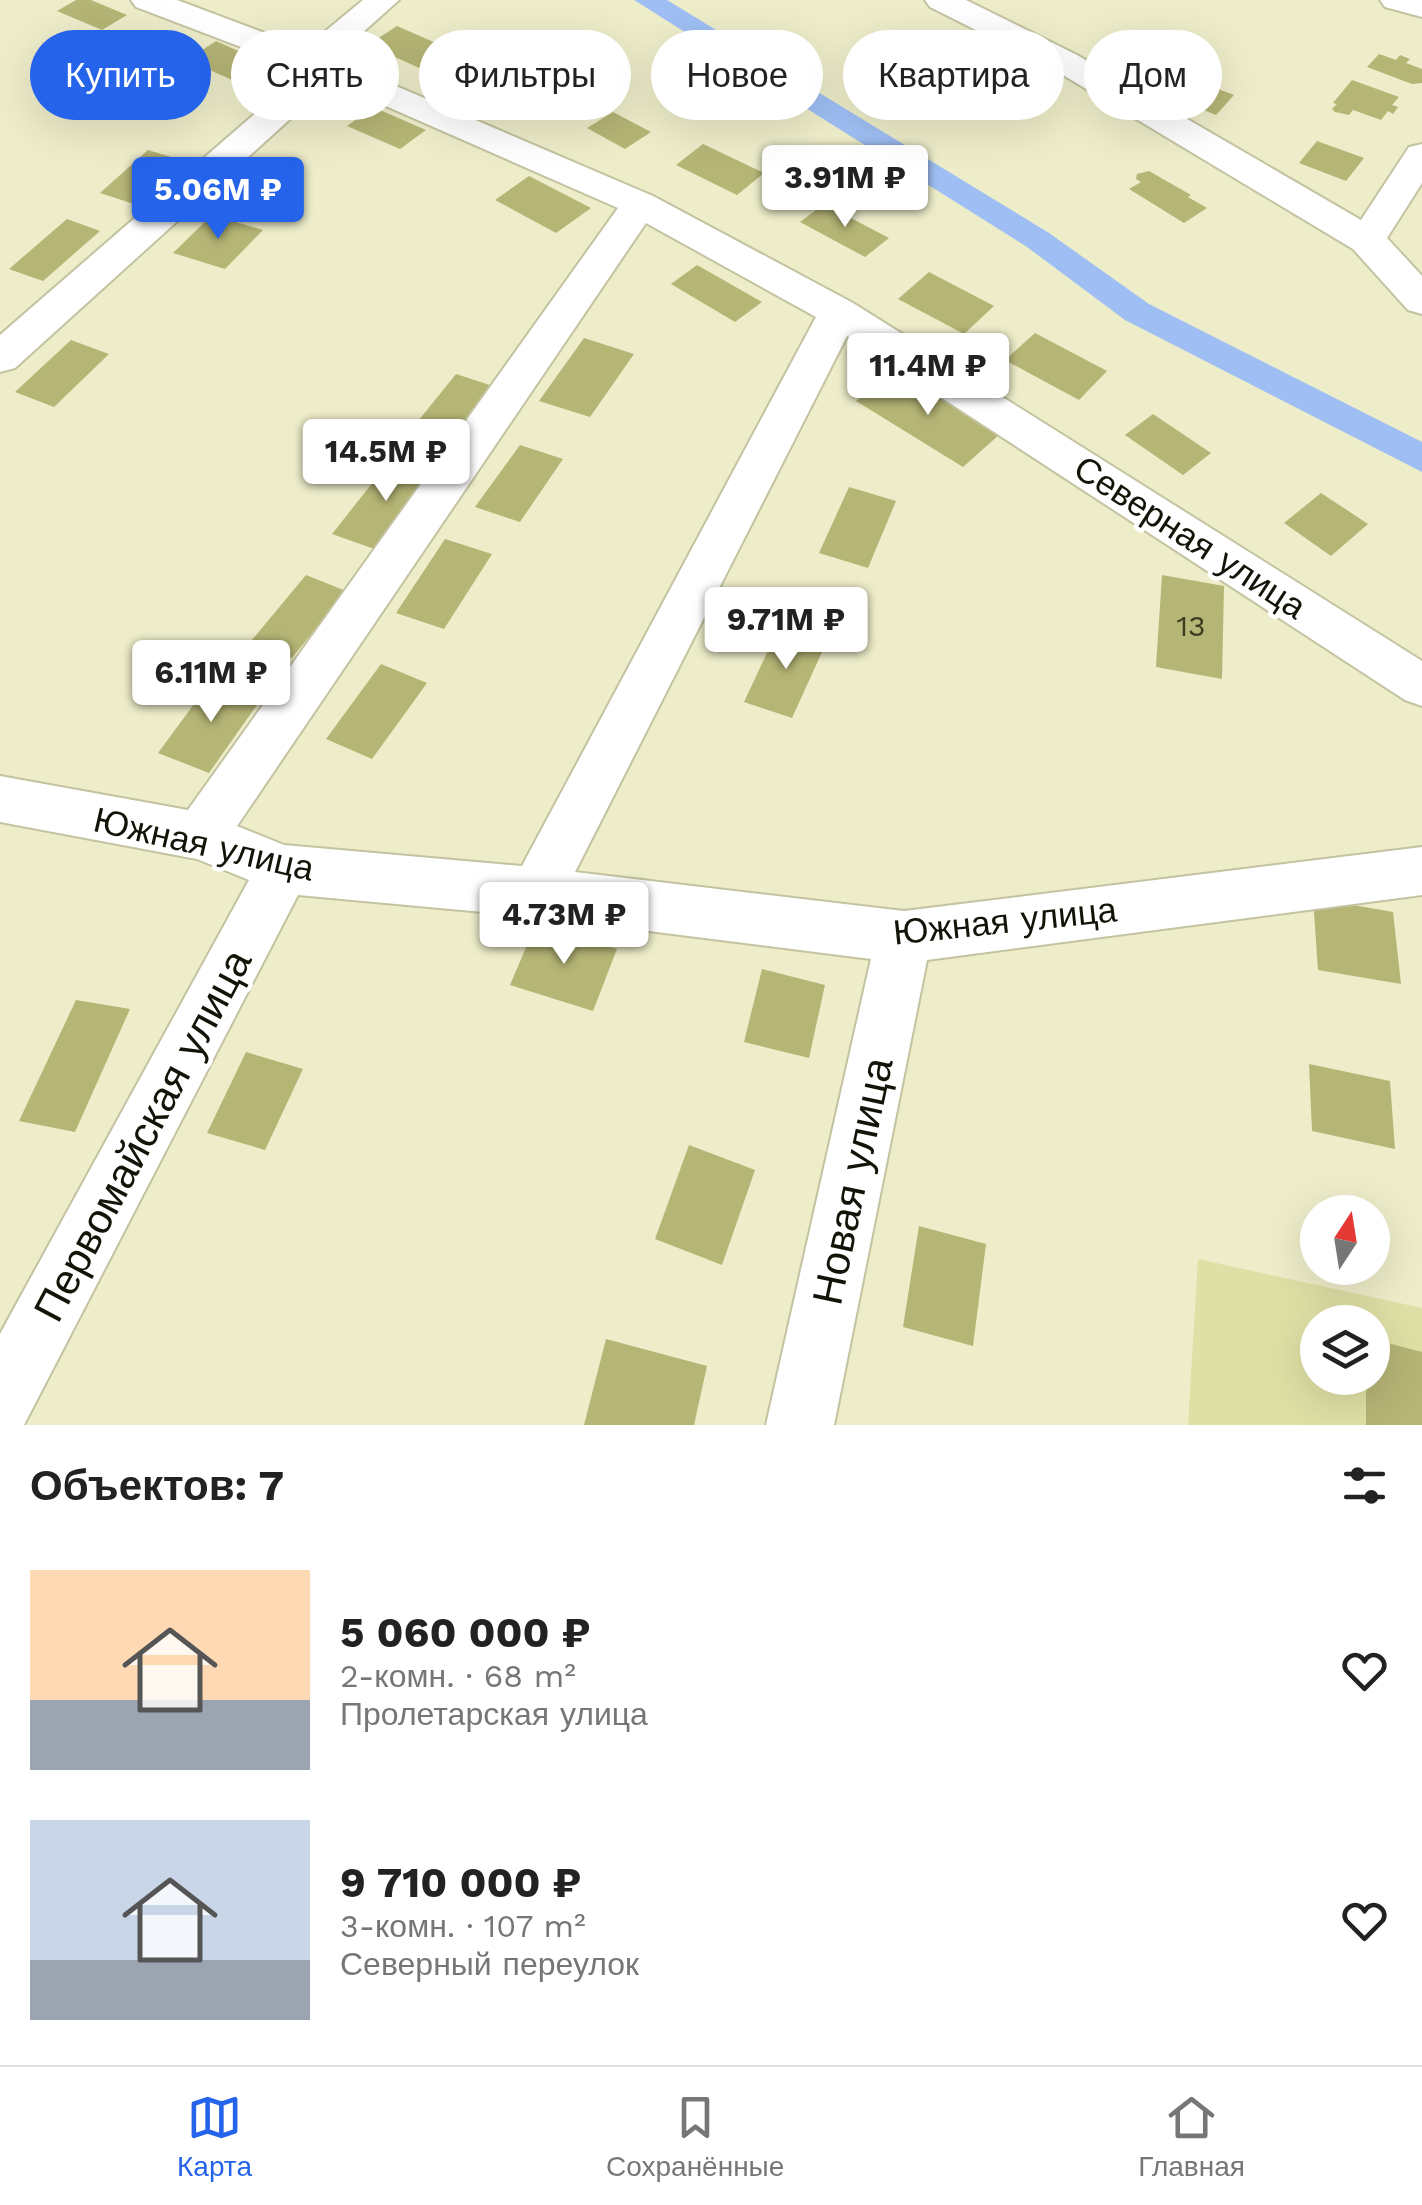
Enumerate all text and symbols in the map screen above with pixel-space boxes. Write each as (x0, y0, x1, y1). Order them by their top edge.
chip: Купить (30, 30, 211, 120)
chip: Снять (231, 30, 399, 120)
chip: Фильтры (419, 30, 631, 120)
chip: Новое (651, 30, 823, 120)
chip: Квартира (843, 30, 1064, 120)
chip: Дом (1084, 30, 1222, 120)
pin: 3.91M ₽ (753, 145, 937, 230)
pin: 5.06M ₽ (126, 157, 310, 242)
text: 3.91M ₽ (784, 158, 906, 196)
text: 5.06M ₽ (154, 170, 282, 208)
pin: 11.4M ₽ (836, 333, 1020, 418)
text: 11.4M ₽ (869, 346, 987, 384)
pin: 14.5M ₽ (294, 419, 478, 504)
text: 14.5M ₽ (325, 432, 447, 470)
street label: Северная улица (1066, 446, 1314, 628)
pin: 9.71M ₽ (694, 587, 878, 672)
text: 9.71M ₽ (727, 600, 845, 638)
house number: 13 (1176, 608, 1206, 643)
pin: 6.11M ₽ (119, 640, 303, 725)
text: 6.11M ₽ (154, 653, 268, 691)
street label: Южная улица (90, 798, 319, 890)
pin: 4.73M ₽ (472, 882, 656, 967)
street label: Южная улица (891, 888, 1119, 954)
text: 4.73M ₽ (502, 895, 626, 933)
street label: Первомайская улица (24, 940, 262, 1330)
street label: Новая улица (802, 1052, 903, 1309)
north arrow (1300, 1195, 1390, 1285)
map controls (1300, 1195, 1390, 1395)
button: layers (1300, 1305, 1390, 1395)
icon: filters (1337, 1458, 1392, 1513)
text: Объектов: 7 (30, 1461, 284, 1510)
text: 5 060 000 ₽ (340, 1608, 591, 1657)
icon: home (110, 1610, 230, 1730)
icon: heart (1337, 1643, 1392, 1698)
text: 2-комн. · 68 m² (340, 1657, 576, 1695)
text: Пролетарская улица (340, 1695, 648, 1733)
text: 9 710 000 ₽ (340, 1858, 581, 1907)
icon: home (110, 1860, 230, 1980)
icon: heart (1337, 1893, 1392, 1948)
text: 3-комн. · 107 m² (340, 1907, 586, 1945)
text: Северный переулок (340, 1945, 639, 1983)
tab: Карта (177, 2090, 252, 2183)
tab: Сохранённые (606, 2090, 784, 2183)
tab: Главная (1138, 2090, 1245, 2183)

